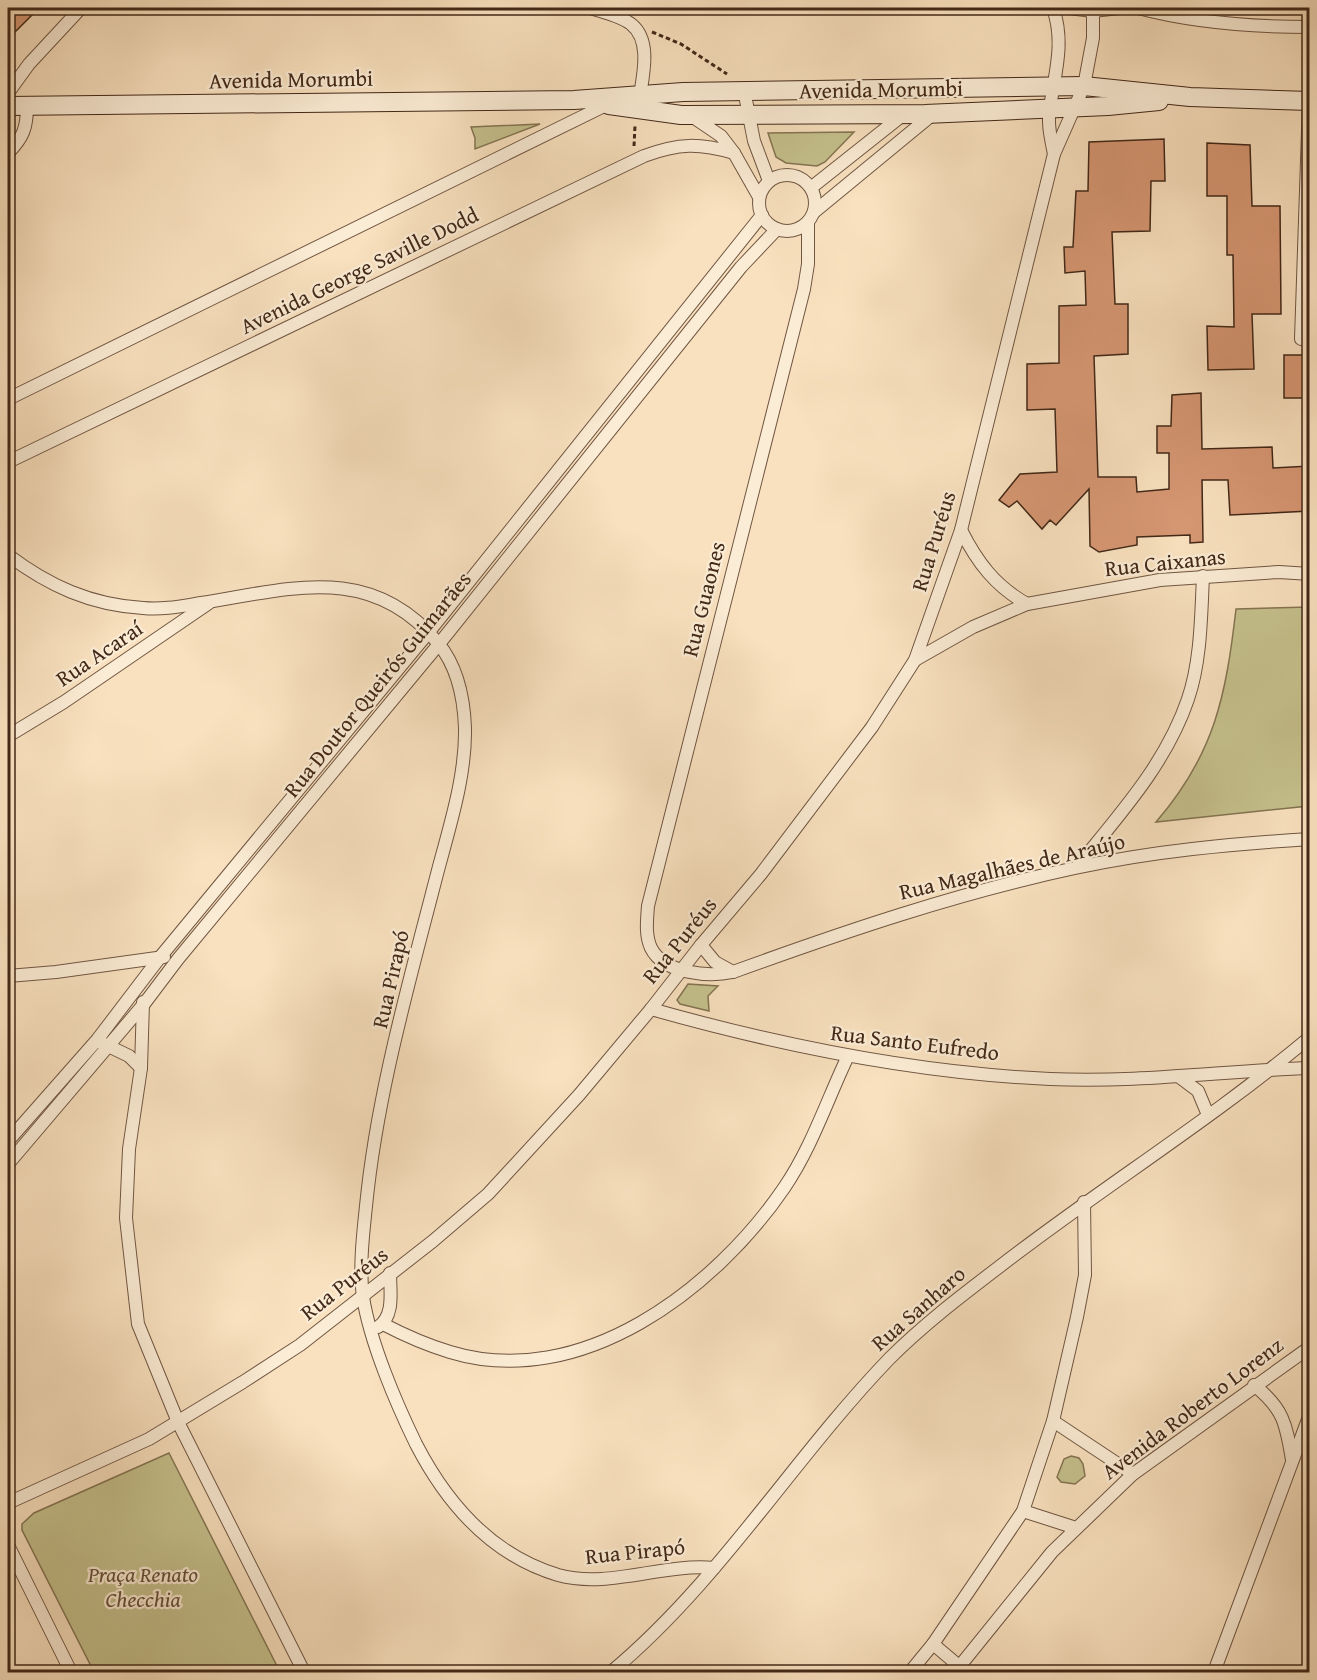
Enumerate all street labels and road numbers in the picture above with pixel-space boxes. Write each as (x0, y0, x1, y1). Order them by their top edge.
street label: Avenida Morumbi (209, 62, 373, 96)
street label: Avenida Morumbi (799, 72, 963, 106)
street label: Avenida George Saville Dodd (234, 198, 484, 342)
street label: Rua Puréus (903, 487, 963, 595)
street label: Rua Guaones (673, 538, 733, 660)
street label: Rua Caixanas (1103, 540, 1227, 584)
street label: Rua Doutor Queirós Guimarães (276, 564, 478, 804)
street label: Rua Acaraí (49, 612, 150, 694)
street label: Rua Magalhães de Araújo (896, 824, 1128, 908)
street label: Rua Puréus (634, 890, 724, 990)
street label: Rua Pirapó (363, 927, 417, 1031)
street label: Rua Santo Eufredo (829, 1016, 1001, 1068)
street label: Rua Puréus (293, 1239, 395, 1327)
street label: Rua Sanharo (864, 1258, 972, 1358)
street label: Avenida Roberto Lorenz (1095, 1329, 1290, 1487)
street label: Rua Pirapó (584, 1530, 686, 1572)

